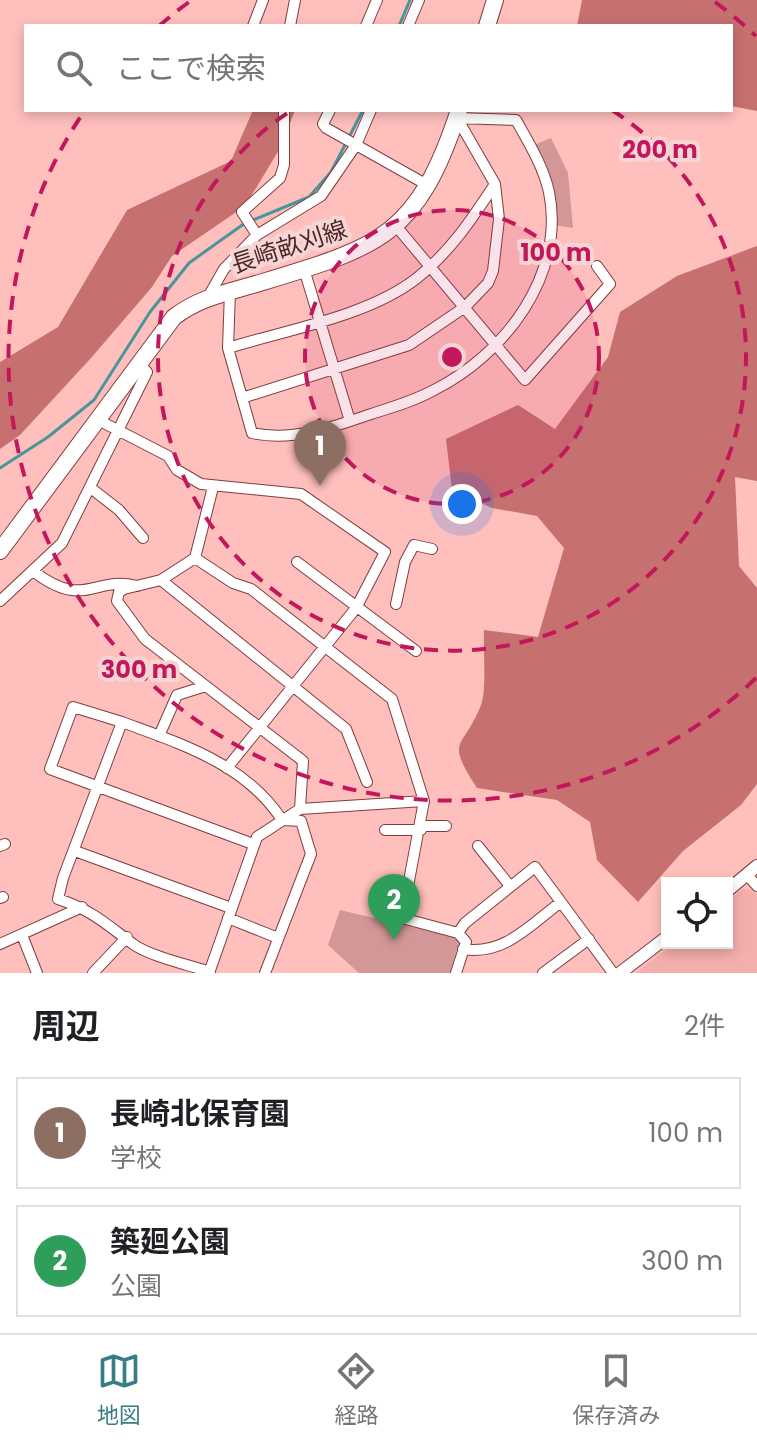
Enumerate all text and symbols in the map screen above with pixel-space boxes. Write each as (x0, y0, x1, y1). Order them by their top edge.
search box (24, 24, 733, 112)
icon: search (52, 46, 96, 90)
text: ここで検索 (116, 47, 266, 90)
text: 200 m (622, 133, 698, 166)
street label: 長崎畝刈線 (227, 212, 351, 281)
text: 100 m (521, 236, 591, 269)
centre of rings (438, 343, 466, 371)
pin: 1 (294, 420, 346, 486)
your location (442, 484, 482, 524)
text: 300 m (101, 653, 177, 686)
pin: 2 (368, 874, 420, 940)
map controls (661, 877, 733, 949)
button: locate (661, 877, 733, 949)
text: 周辺 (32, 1002, 100, 1050)
text: 2件 (684, 1008, 725, 1044)
text: 長崎北保育園 (110, 1092, 290, 1135)
text: 1 (55, 1115, 65, 1151)
text: 100 m (648, 1115, 723, 1151)
text: 学校 (110, 1140, 162, 1176)
text: 築廻公園 (110, 1220, 230, 1263)
text: 2 (53, 1243, 67, 1279)
text: 300 m (641, 1243, 723, 1279)
text: 公園 (110, 1268, 162, 1304)
tab: 地図 (97, 1349, 141, 1432)
tab: 経路 (334, 1349, 378, 1432)
tab: 保存済み (572, 1349, 660, 1432)

